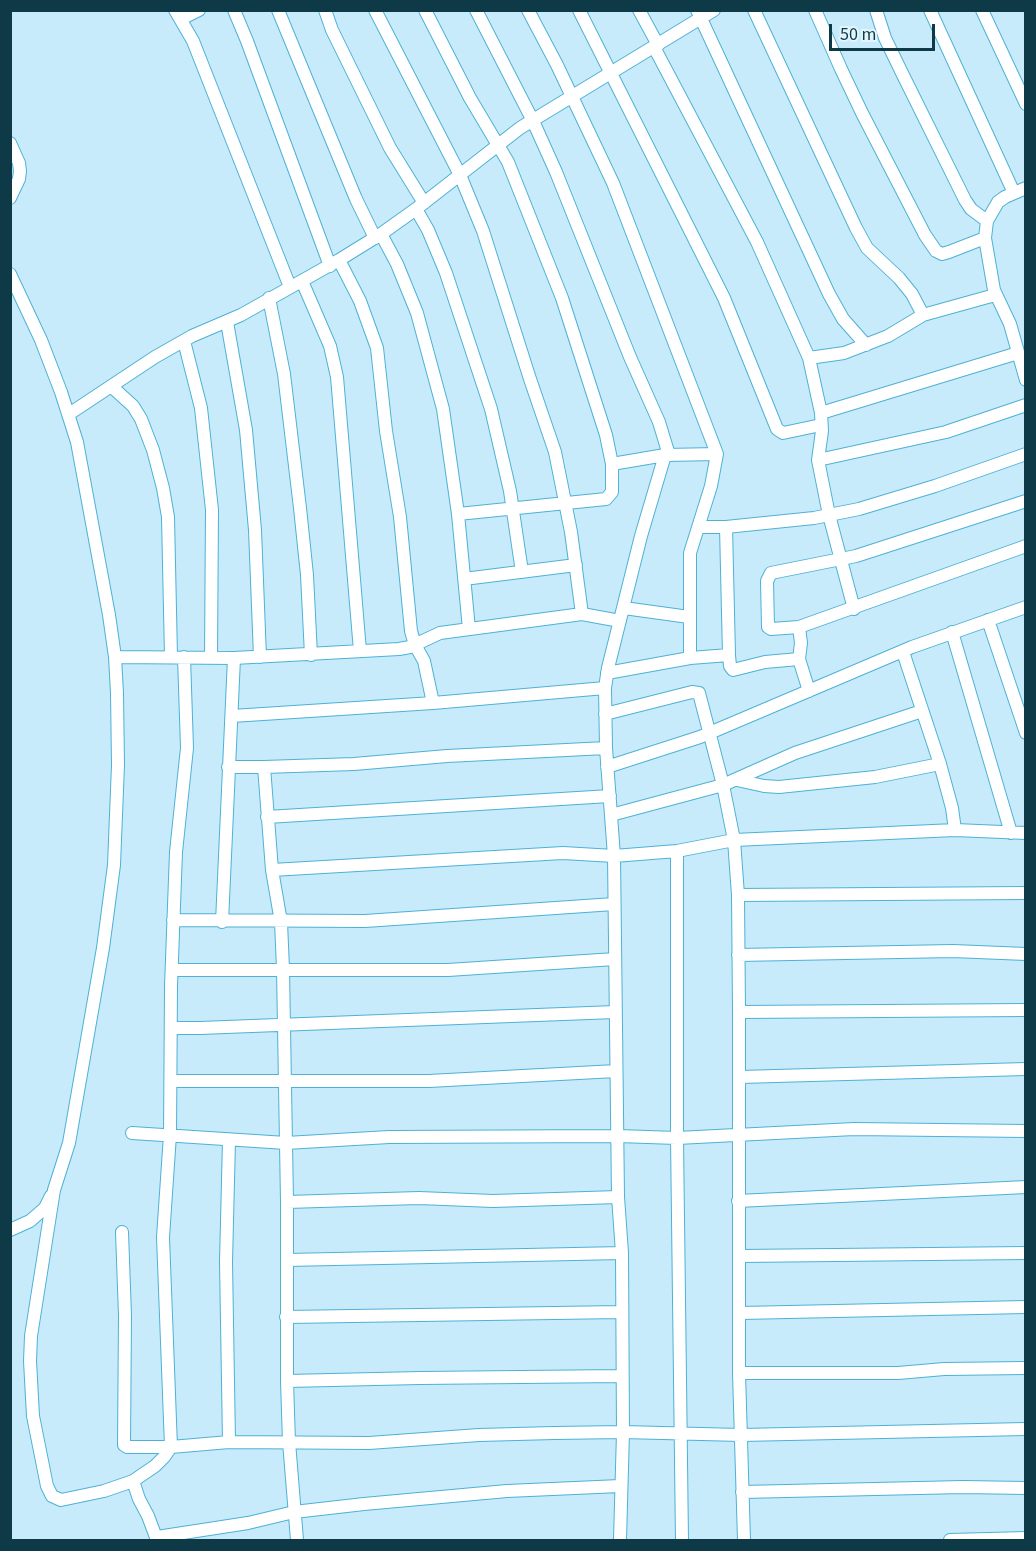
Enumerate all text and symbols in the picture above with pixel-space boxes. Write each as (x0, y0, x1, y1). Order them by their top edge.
scale bar (832, 12, 938, 50)
text: 50 m (840, 22, 876, 47)

